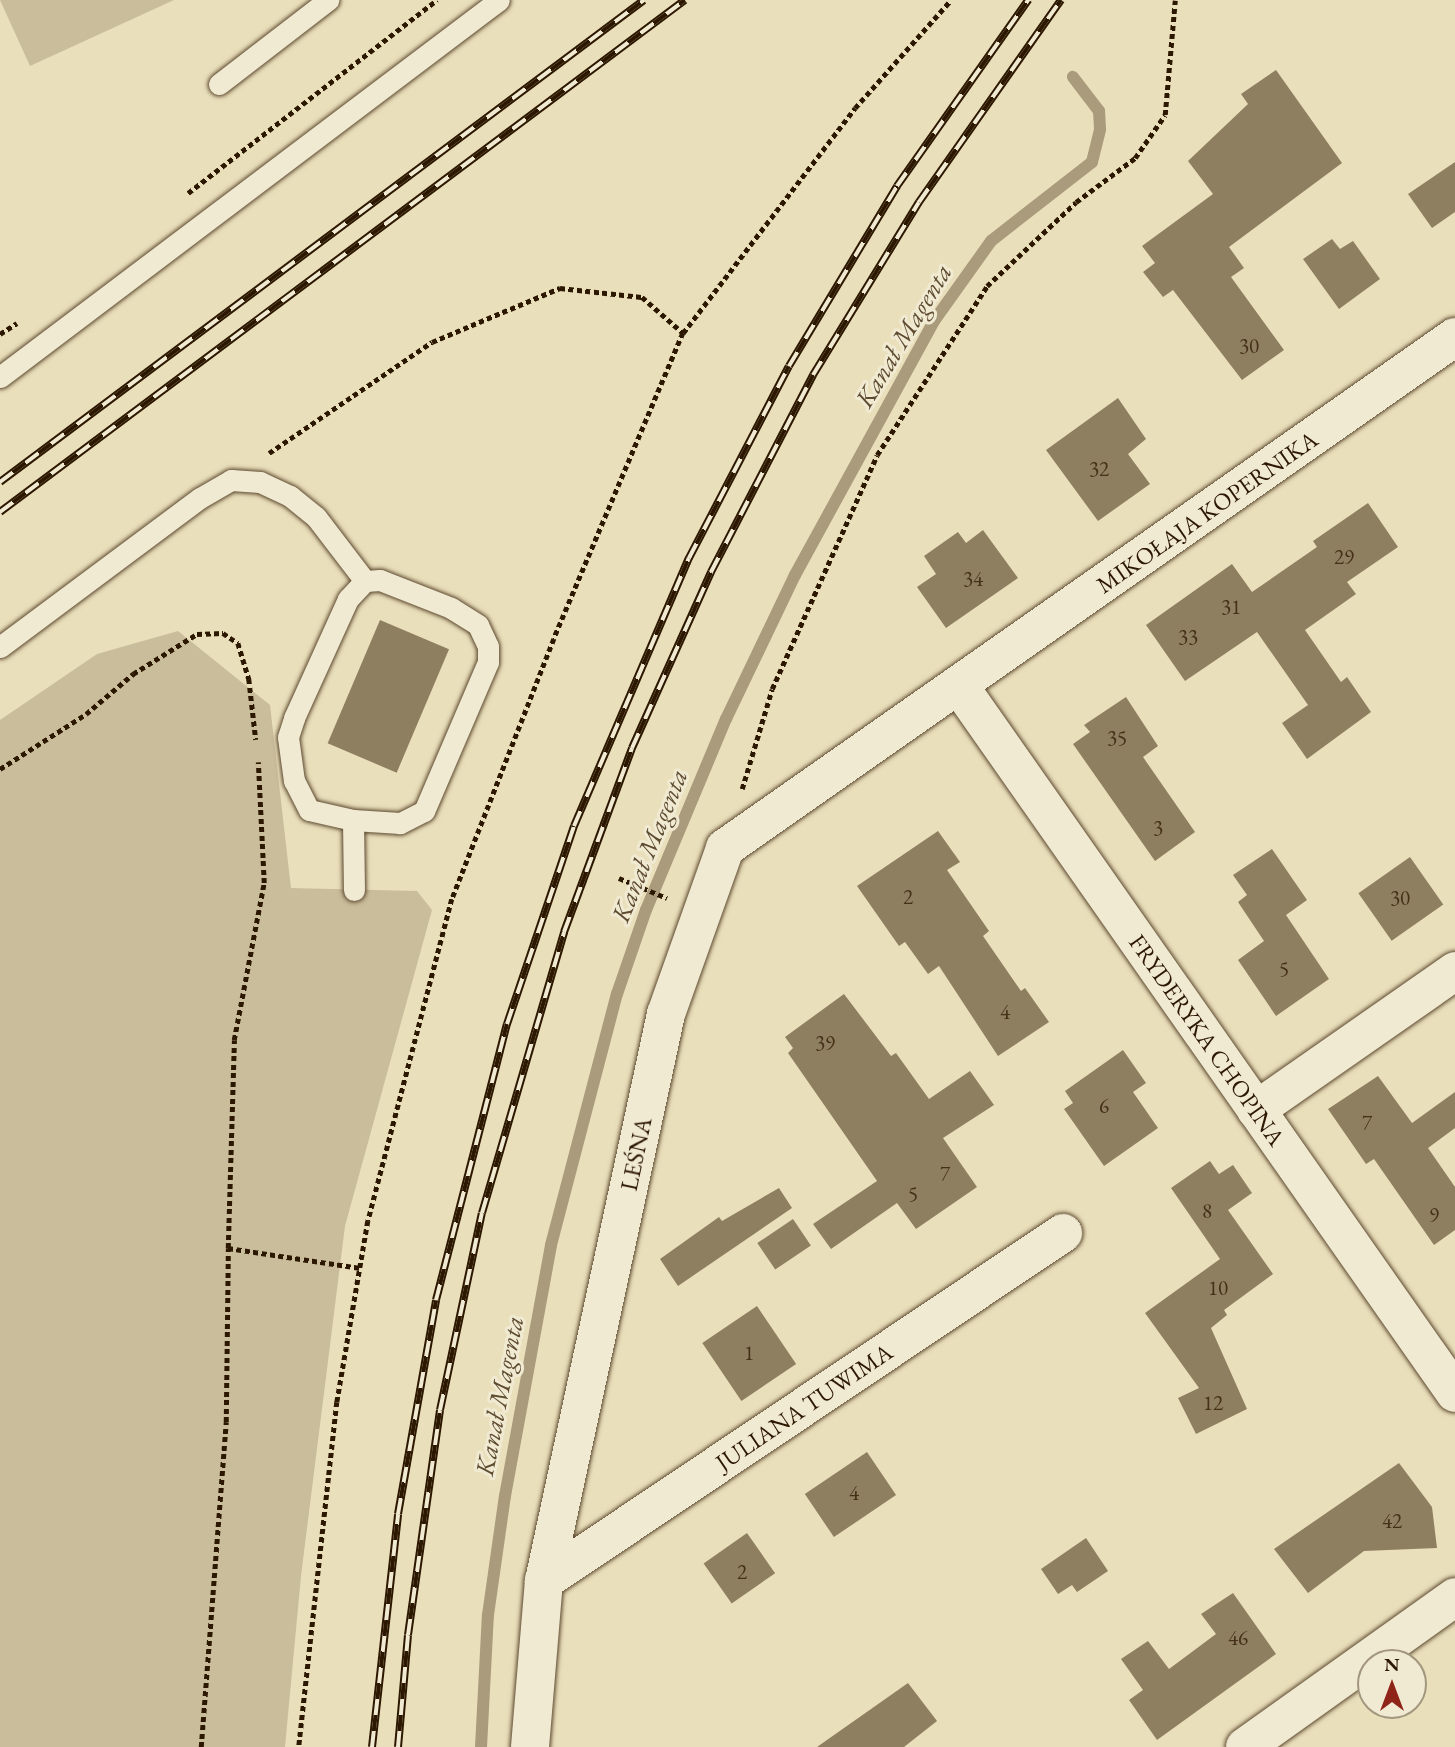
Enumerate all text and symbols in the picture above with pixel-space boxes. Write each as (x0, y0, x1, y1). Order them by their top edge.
water label: Kanał Magenta (849, 259, 959, 413)
house number: 30 (1239, 333, 1259, 359)
street label: MIKOŁAJA KOPERNIKA (1091, 425, 1323, 599)
house number: 32 (1089, 456, 1109, 482)
house number: 29 (1334, 544, 1354, 570)
house number: 34 (963, 566, 983, 592)
house number: 31 (1221, 594, 1241, 620)
house number: 33 (1178, 624, 1198, 650)
house number: 35 (1107, 725, 1127, 751)
water label: Kanał Magenta (605, 765, 695, 927)
house number: 3 (1153, 815, 1163, 841)
house number: 2 (903, 884, 913, 910)
house number: 30 (1390, 885, 1410, 911)
street label: FRYDERYKA CHOPINA (1123, 929, 1291, 1151)
house number: 5 (1279, 956, 1289, 982)
house number: 4 (1000, 999, 1010, 1025)
house number: 39 (815, 1030, 835, 1056)
house number: 6 (1099, 1093, 1109, 1119)
house number: 7 (1362, 1110, 1372, 1136)
street label: LEŚNA (614, 1115, 658, 1193)
house number: 7 (940, 1161, 950, 1187)
house number: 5 (908, 1181, 918, 1207)
house number: 8 (1202, 1198, 1212, 1224)
house number: 9 (1429, 1202, 1439, 1228)
house number: 10 (1208, 1275, 1228, 1301)
water label: Kanał Magenta (469, 1314, 531, 1478)
street label: JULIANA TUWIMA (710, 1337, 898, 1477)
house number: 1 (744, 1340, 754, 1366)
house number: 12 (1203, 1390, 1223, 1416)
house number: 4 (849, 1480, 859, 1506)
house number: 42 (1382, 1508, 1402, 1534)
house number: 2 (737, 1559, 747, 1585)
house number: 46 (1228, 1625, 1248, 1651)
north arrow (1357, 1649, 1427, 1719)
text: N (1384, 1652, 1400, 1677)

